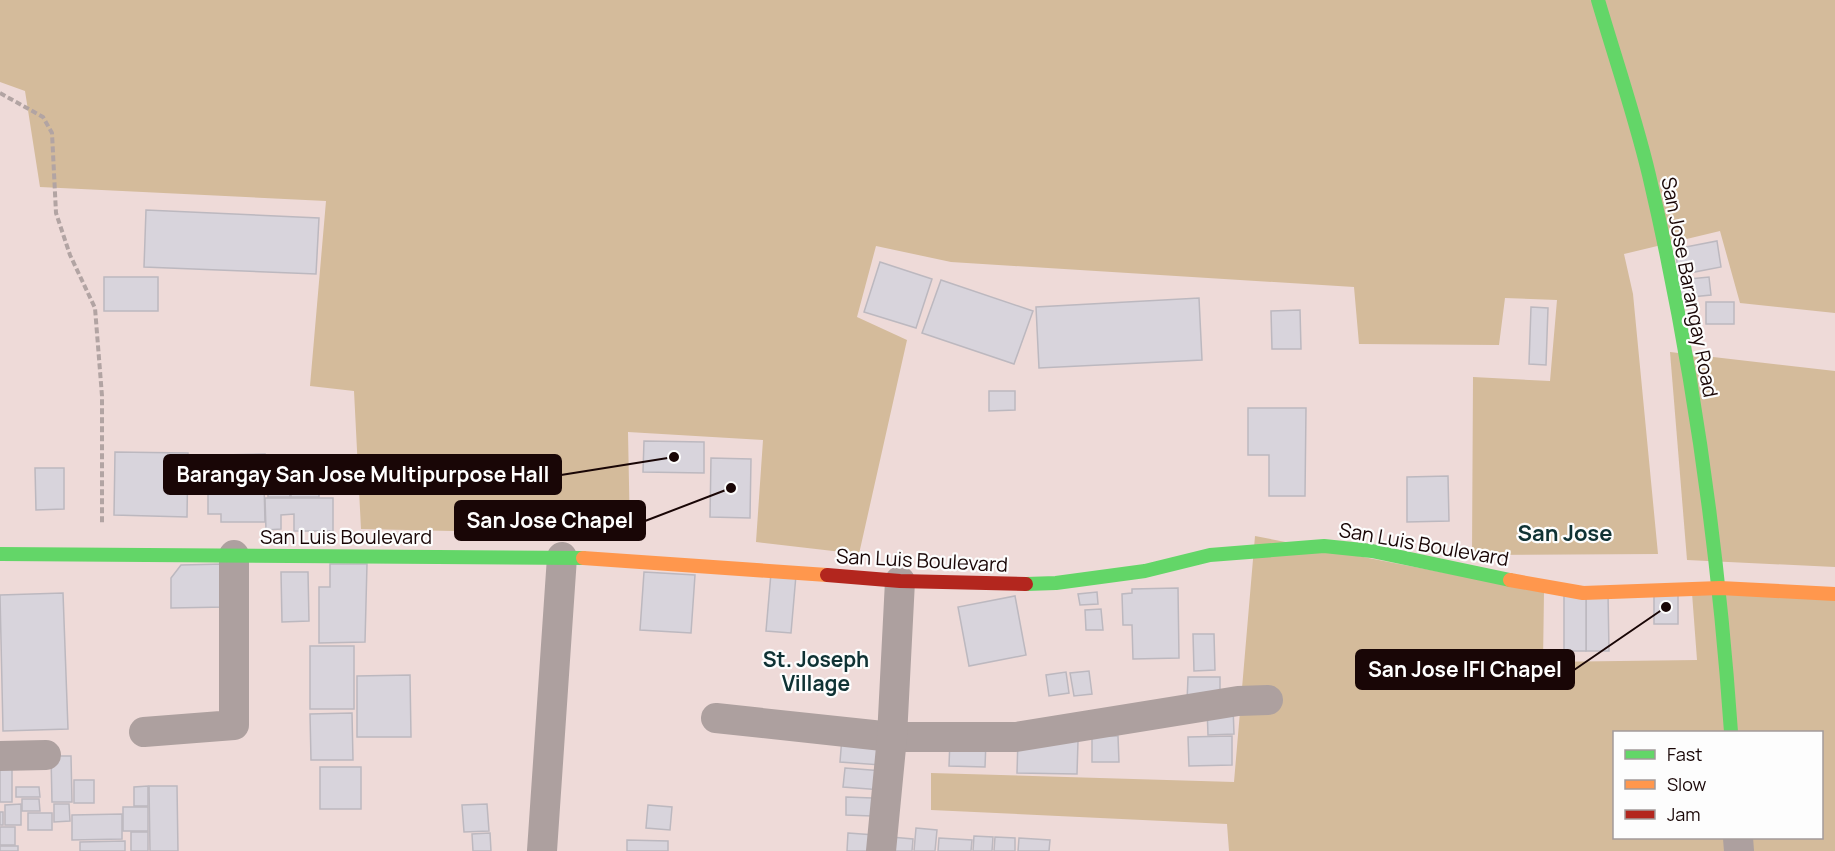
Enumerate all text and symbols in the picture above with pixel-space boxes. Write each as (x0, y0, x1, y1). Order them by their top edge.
street label: San Jose Barangay Road (1655, 174, 1725, 400)
callout: Barangay San Jose Multipurpose Hall (164, 455, 561, 494)
text: Barangay San Jose Multipurpose Hall (176, 460, 550, 488)
callout: San Jose Chapel (455, 501, 645, 540)
text: San Jose Chapel (467, 506, 633, 534)
street label: San Luis Boulevard (1337, 516, 1511, 572)
district label: San Jose (1518, 518, 1612, 548)
street label: San Luis Boulevard (260, 523, 432, 550)
street label: San Luis Boulevard (835, 542, 1009, 578)
district label: St. Joseph Village (763, 645, 869, 697)
callout: San Jose IFI Chapel (1356, 650, 1574, 689)
text: San Jose IFI Chapel (1368, 655, 1562, 683)
legend (1613, 731, 1823, 839)
text: Fast (1667, 742, 1702, 766)
text: Slow (1667, 772, 1707, 796)
text: Jam (1667, 802, 1701, 826)

